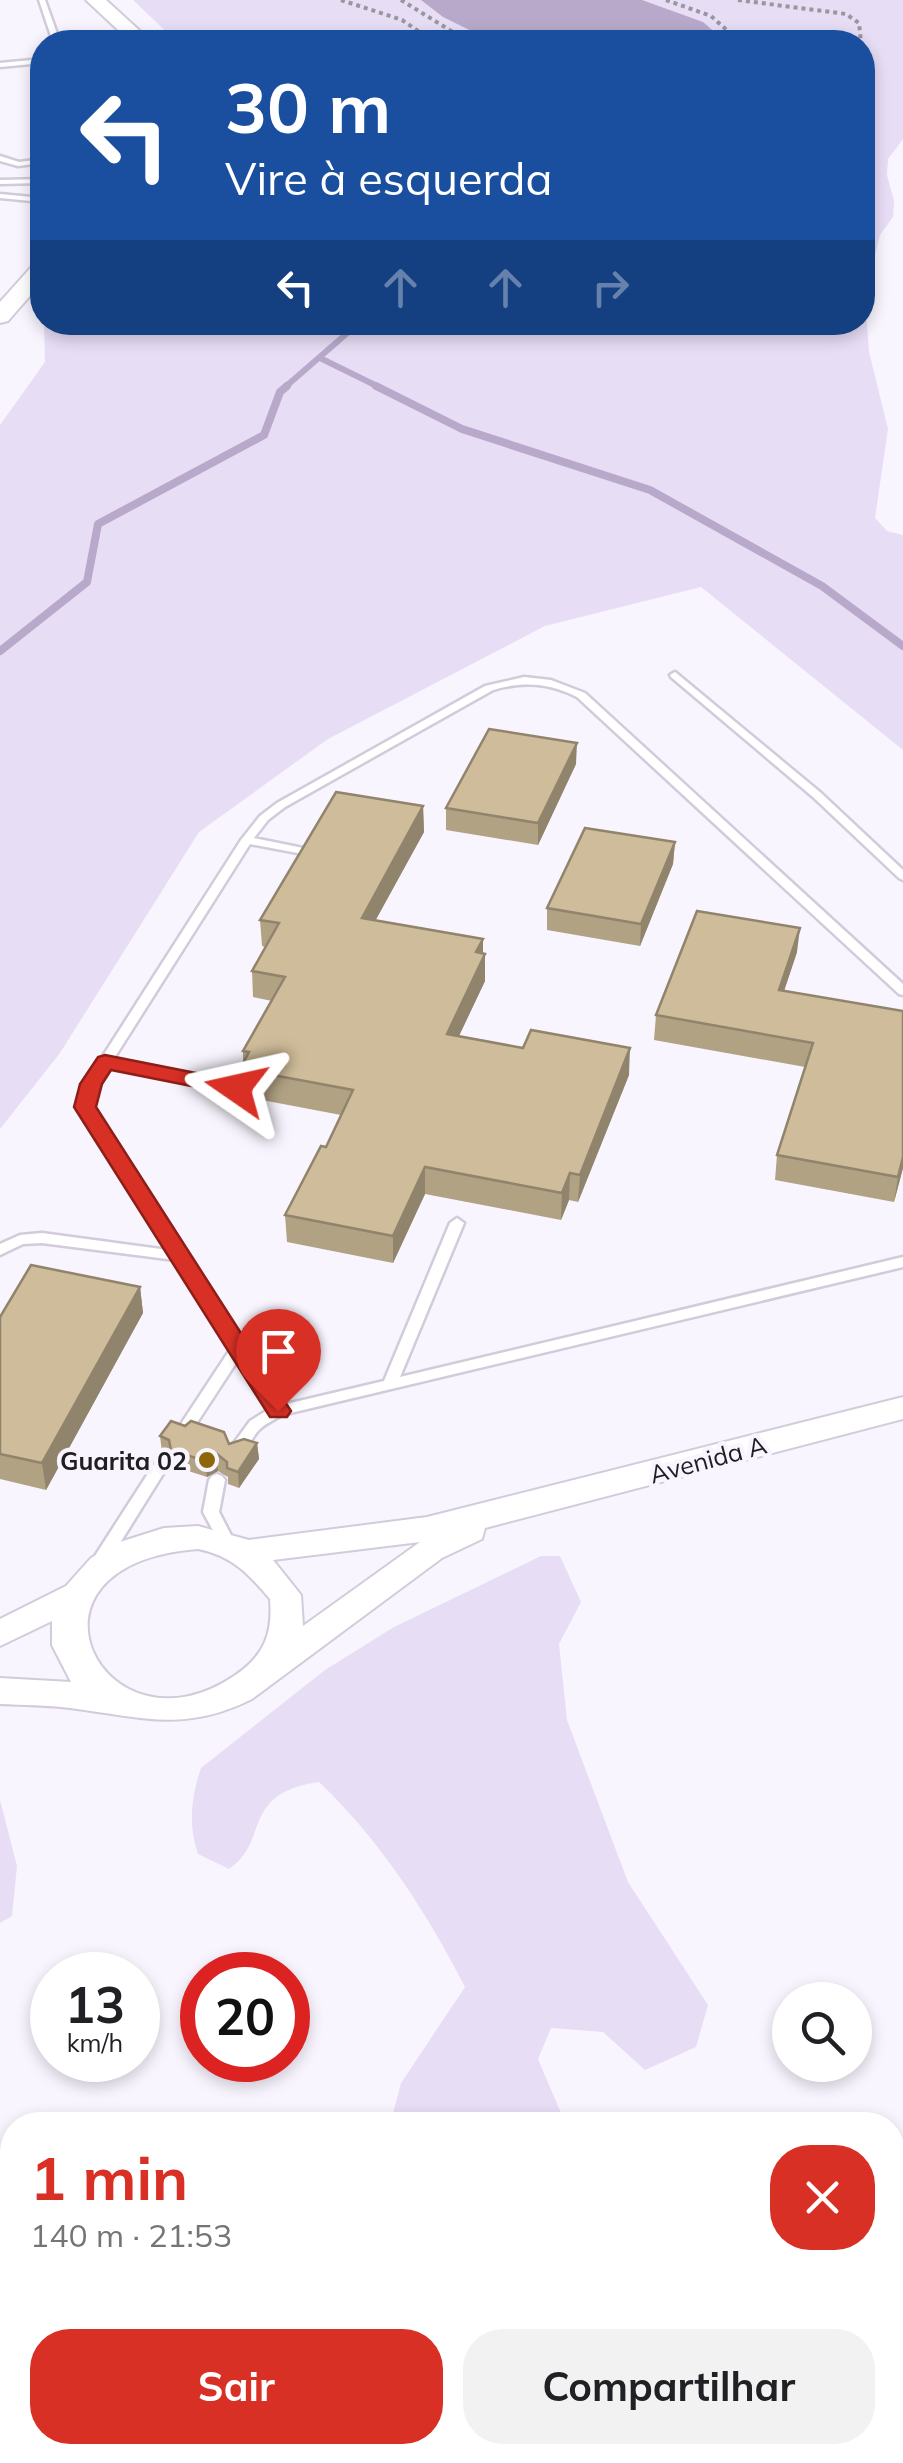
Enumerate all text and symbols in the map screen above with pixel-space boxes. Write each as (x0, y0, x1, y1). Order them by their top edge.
text: 30 m (225, 63, 391, 151)
icon: left (60, 70, 190, 200)
text: Vire à esquerda (225, 150, 552, 206)
icon: left (268, 260, 323, 315)
icon: ahead (373, 260, 428, 315)
icon: ahead (478, 260, 533, 315)
icon: right (583, 260, 638, 315)
position arrow (184, 1036, 288, 1140)
pin (236, 1309, 321, 1412)
icon: arrive (251, 1324, 306, 1379)
street label: Avenida A (646, 1429, 770, 1489)
place label: Guarita 02 (60, 1445, 187, 1476)
marker: Guarita 02 (196, 1449, 218, 1471)
speed limit sign: 20 (180, 1952, 310, 2082)
text: 13 (65, 1973, 125, 2036)
map controls (772, 1982, 872, 2082)
button: search (772, 1982, 872, 2082)
text: km/h (67, 2027, 123, 2058)
text: 1 min (30, 2140, 188, 2215)
button: close (770, 2145, 875, 2250)
text: 140 m · 21:53 (30, 2215, 232, 2255)
button: Sair (30, 2329, 443, 2444)
button: Compartilhar (463, 2329, 875, 2444)

